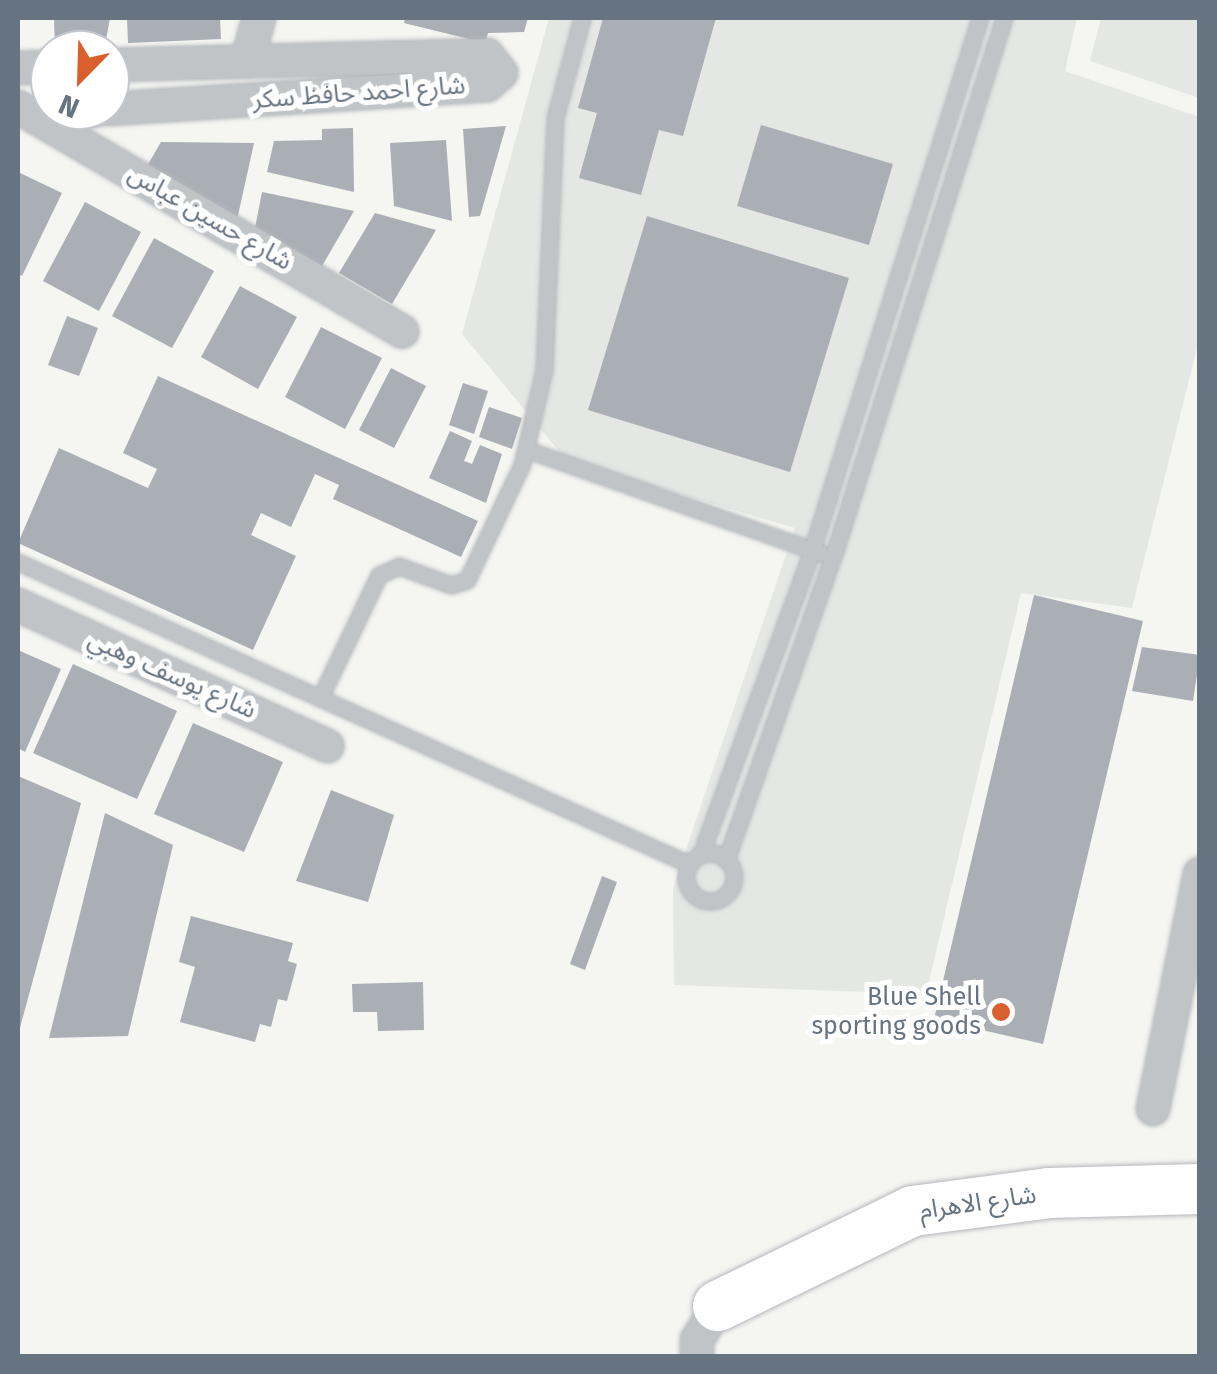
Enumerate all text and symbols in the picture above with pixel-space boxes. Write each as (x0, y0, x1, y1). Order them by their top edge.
north arrow (30, 30, 130, 130)
street label: شارع احمد حافظ سكر (252, 71, 466, 115)
text: N (54, 87, 84, 125)
street label: شارع حسين عباس (123, 159, 297, 277)
street label: شارع يوسف وهبي (83, 625, 261, 725)
place label: Blue Shell sporting goods (811, 983, 981, 1042)
marker: Blue Shell sporting goods (990, 1001, 1012, 1023)
street label: شارع الاهرام (918, 1180, 1038, 1226)

